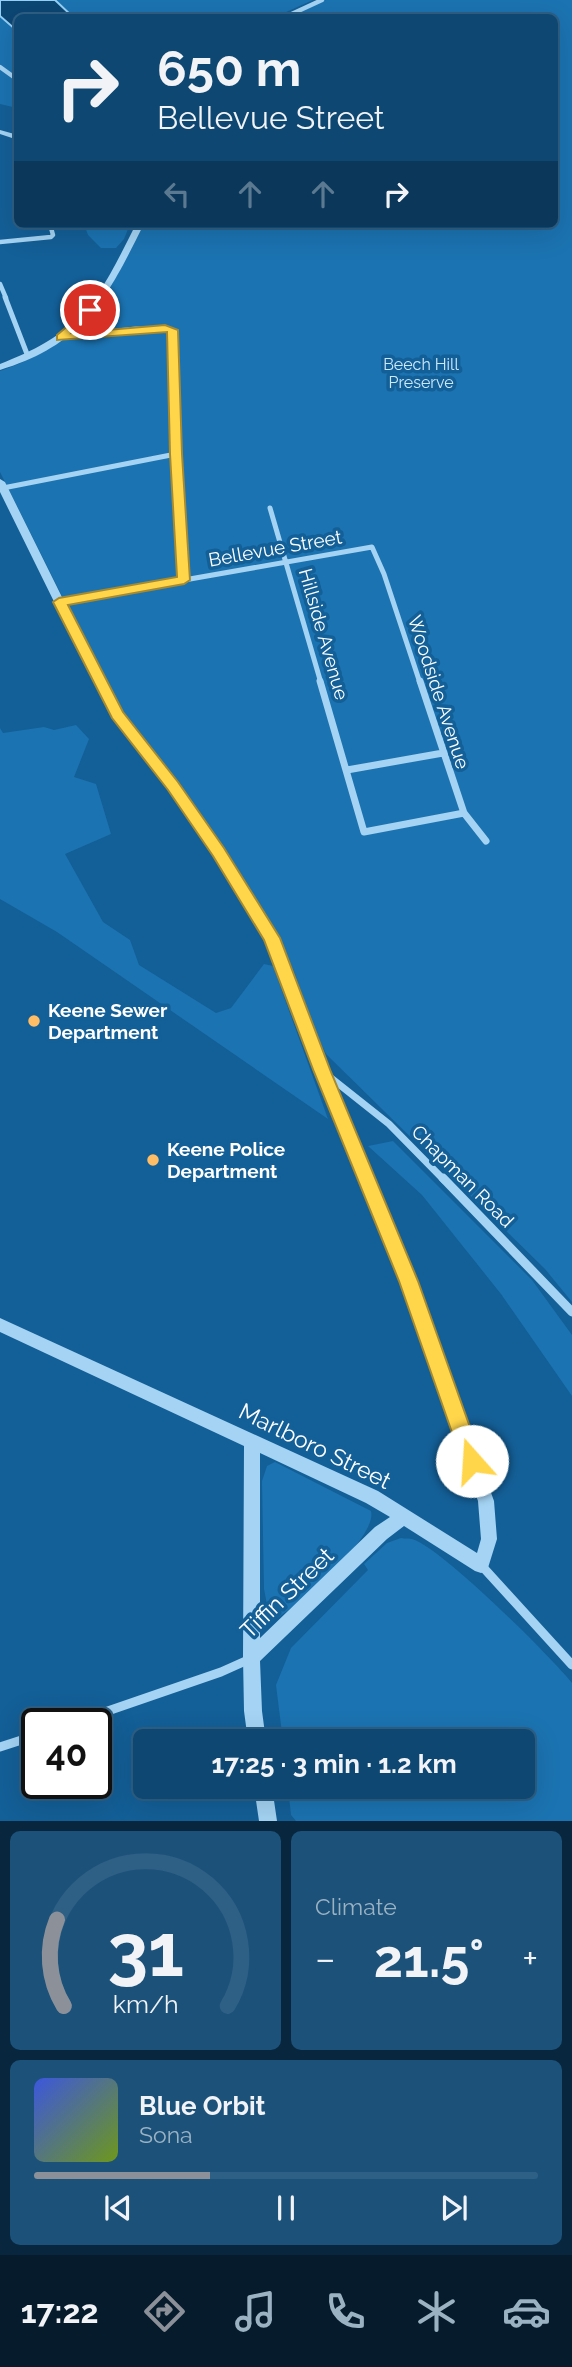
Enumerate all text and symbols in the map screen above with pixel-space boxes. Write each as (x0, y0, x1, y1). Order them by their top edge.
text: 650 m (157, 40, 301, 97)
icon: right (42, 42, 133, 133)
text: Bellevue Street (157, 99, 385, 136)
icon: left (158, 175, 196, 213)
icon: ahead (231, 175, 269, 213)
icon: ahead (304, 175, 342, 213)
icon: right (377, 175, 415, 213)
pin (60, 280, 120, 340)
icon: arrive (71, 291, 109, 329)
park label: Beech Hill Preserve (383, 355, 459, 392)
street label: Bellevue Street (207, 525, 344, 571)
street label: Hillside Avenue (295, 566, 353, 702)
street label: Woodside Avenue (404, 612, 474, 772)
place label: Keene Sewer Department (48, 999, 168, 1043)
marker: Keene Sewer Department (26, 1013, 42, 1029)
street label: Chapman Road (407, 1120, 519, 1232)
place label: Keene Police Department (167, 1138, 285, 1182)
marker: Keene Police Department (145, 1152, 161, 1168)
street label: Marlboro Street (235, 1397, 396, 1494)
position arrow (435, 1424, 509, 1498)
street label: Tiffin Street (234, 1541, 339, 1644)
speed limit sign: 40 (21, 1708, 112, 1799)
text: 17:25 · 3 min · 1.2 km (211, 1749, 457, 1779)
text: Climate (315, 1893, 397, 1920)
text: 31 (107, 1909, 184, 1994)
text: 21.5° (374, 1928, 484, 1989)
text: − (315, 1936, 335, 1981)
text: + (522, 1936, 538, 1981)
text: km/h (113, 1989, 178, 2019)
text: Blue Orbit (139, 2091, 266, 2121)
text: Sona (139, 2121, 193, 2148)
icon: previous (99, 2189, 137, 2227)
icon: pause (267, 2189, 305, 2227)
icon: next (435, 2189, 473, 2227)
icon: directions (140, 2287, 189, 2336)
icon: music (231, 2287, 280, 2336)
icon: phone (321, 2287, 370, 2336)
icon: climate (412, 2287, 461, 2336)
icon: car (502, 2287, 551, 2336)
text: 17:22 (21, 2293, 99, 2330)

